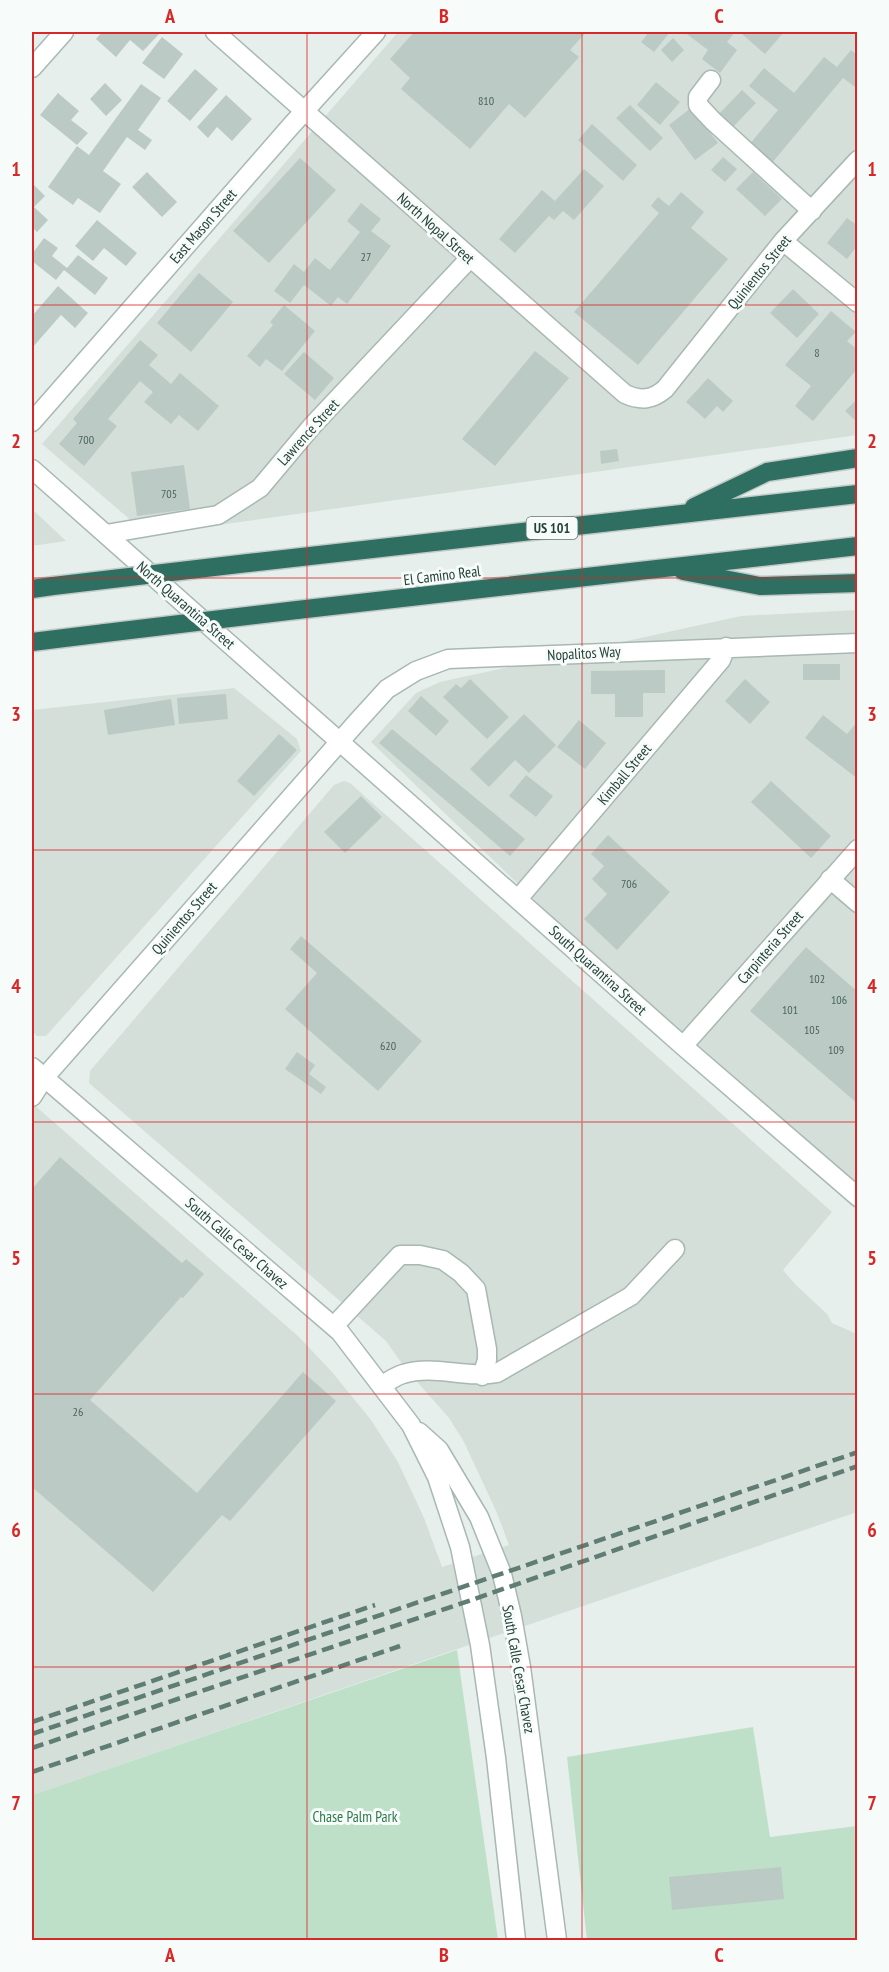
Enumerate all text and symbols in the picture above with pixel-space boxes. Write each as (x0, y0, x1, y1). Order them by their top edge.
text: A (164, 3, 176, 29)
text: B (439, 3, 449, 29)
text: C (714, 3, 724, 29)
house number: 810 (478, 93, 494, 108)
text: 1 (11, 156, 21, 182)
text: 1 (867, 156, 877, 182)
street label: East Mason Street (165, 185, 241, 267)
street label: North Nopal Street (393, 188, 479, 268)
street label: Quinientos Street (723, 231, 795, 313)
house number: 27 (361, 249, 371, 264)
house number: 8 (814, 345, 820, 360)
street label: Lawrence Street (273, 395, 343, 469)
text: 2 (11, 428, 21, 454)
text: 2 (867, 428, 877, 454)
house number: 700 (78, 432, 94, 447)
house number: 705 (161, 486, 177, 501)
road number: US 101 (526, 517, 578, 539)
street label: North Quarantina Street (133, 557, 239, 653)
street label: El Camino Real (402, 561, 482, 589)
street label: Nopalitos Way (547, 642, 622, 664)
text: 3 (11, 701, 21, 727)
text: 3 (867, 701, 877, 727)
street label: Kimball Street (593, 739, 655, 809)
house number: 706 (621, 876, 637, 891)
street label: Quinientos Street (147, 878, 221, 958)
street label: Carpinteria Street (733, 906, 807, 988)
street label: South Quarantina Street (545, 921, 651, 1019)
house number: 102 (809, 971, 825, 986)
text: 4 (11, 973, 21, 999)
text: 4 (867, 973, 877, 999)
house number: 106 (831, 992, 847, 1007)
house number: 101 (782, 1002, 798, 1017)
house number: 105 (804, 1022, 820, 1037)
house number: 620 (380, 1038, 396, 1053)
house number: 109 (828, 1042, 844, 1057)
street label: South Calle Cesar Chavez (182, 1193, 292, 1293)
text: 5 (11, 1245, 21, 1271)
text: 5 (867, 1245, 877, 1271)
house number: 26 (73, 1404, 83, 1419)
text: 6 (11, 1517, 21, 1543)
text: 6 (867, 1517, 877, 1543)
street label: South Calle Cesar Chavez (498, 1603, 540, 1735)
text: 7 (11, 1790, 21, 1816)
text: 7 (867, 1790, 877, 1816)
park label: Chase Palm Park (312, 1807, 398, 1826)
text: A (164, 1942, 176, 1968)
text: B (439, 1942, 449, 1968)
text: C (714, 1942, 724, 1968)

